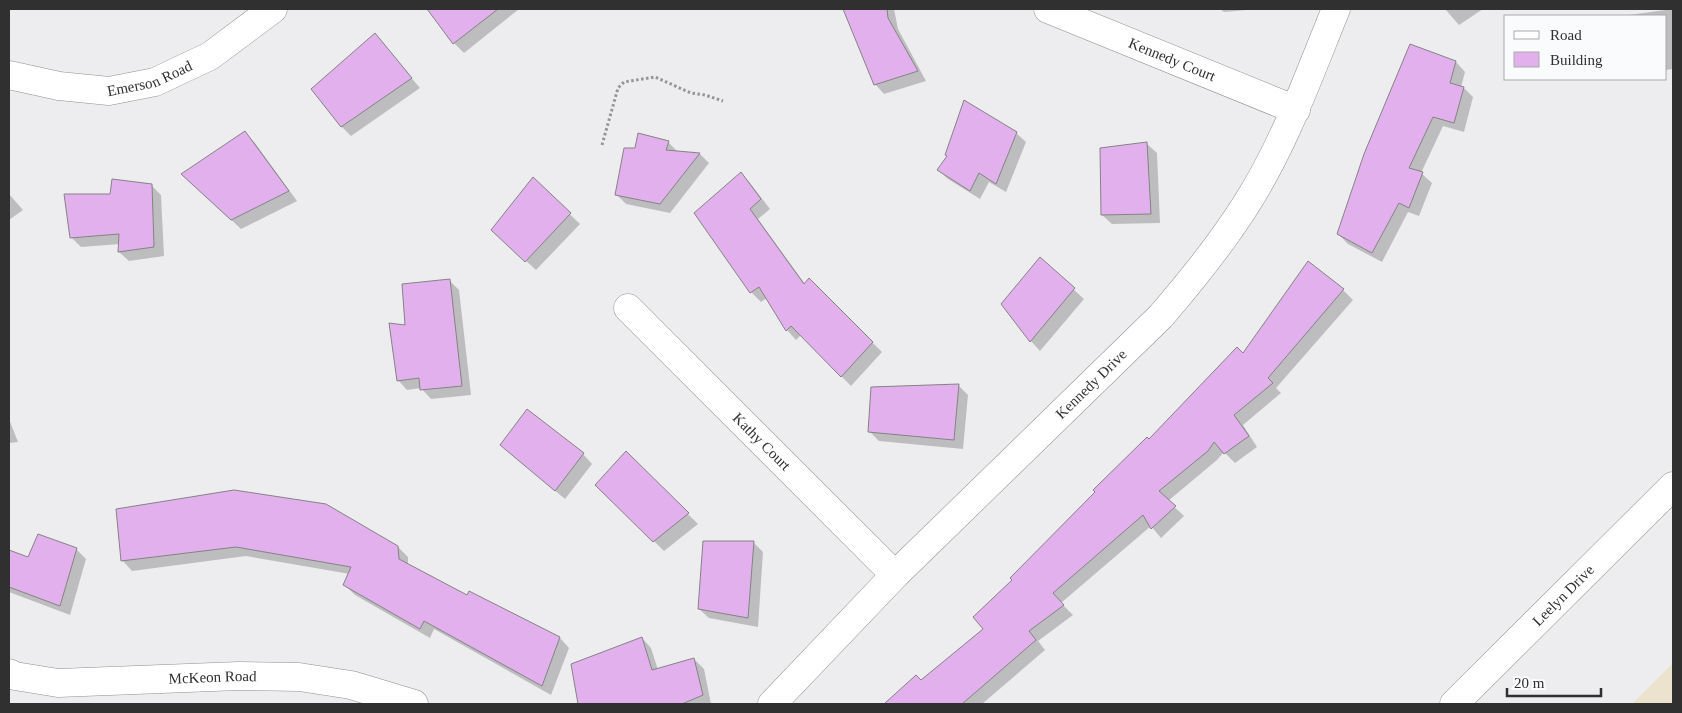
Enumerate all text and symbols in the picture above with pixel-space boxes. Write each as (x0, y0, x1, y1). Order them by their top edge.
legend (1504, 15, 1667, 80)
text: Road (1550, 27, 1582, 43)
street label: Kennedy Court (1126, 35, 1219, 85)
text: Building (1550, 52, 1603, 68)
street label: Emerson Road (106, 57, 195, 99)
street label: Kennedy Drive (1053, 346, 1130, 422)
street label: Kathy Court (730, 410, 794, 474)
street label: Leelyn Drive (1529, 561, 1597, 629)
scale bar (1507, 666, 1601, 698)
street label: McKeon Road (168, 668, 257, 687)
text: 20 m (1514, 675, 1545, 691)

